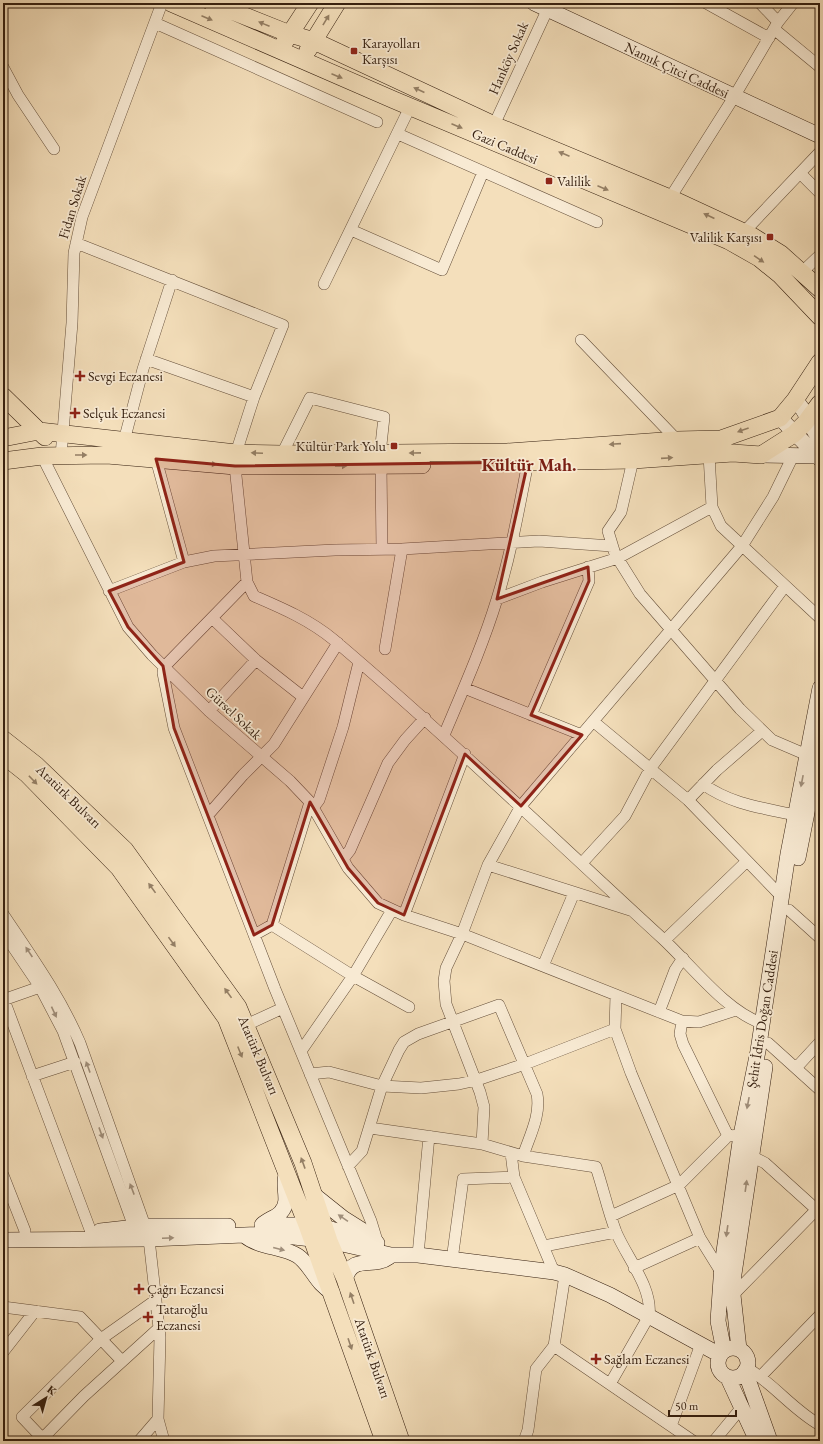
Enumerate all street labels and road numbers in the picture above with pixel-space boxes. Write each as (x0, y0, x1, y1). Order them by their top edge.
street label: Hanköy Sokak (484, 18, 532, 97)
street label: Namık Çitci Caddesi (622, 38, 733, 102)
street label: Gazi Caddesi (469, 124, 541, 168)
street label: Fidan Sokak (54, 173, 90, 241)
street label: Gürsel Sokak (202, 682, 266, 744)
street label: Atatürk Bulvarı (32, 760, 106, 832)
street label: Şehit İdris Doğan Caddesi (742, 948, 782, 1089)
street label: Atatürk Bulvarı (234, 1012, 284, 1098)
street label: Atatürk Bulvarı (350, 1314, 395, 1401)

